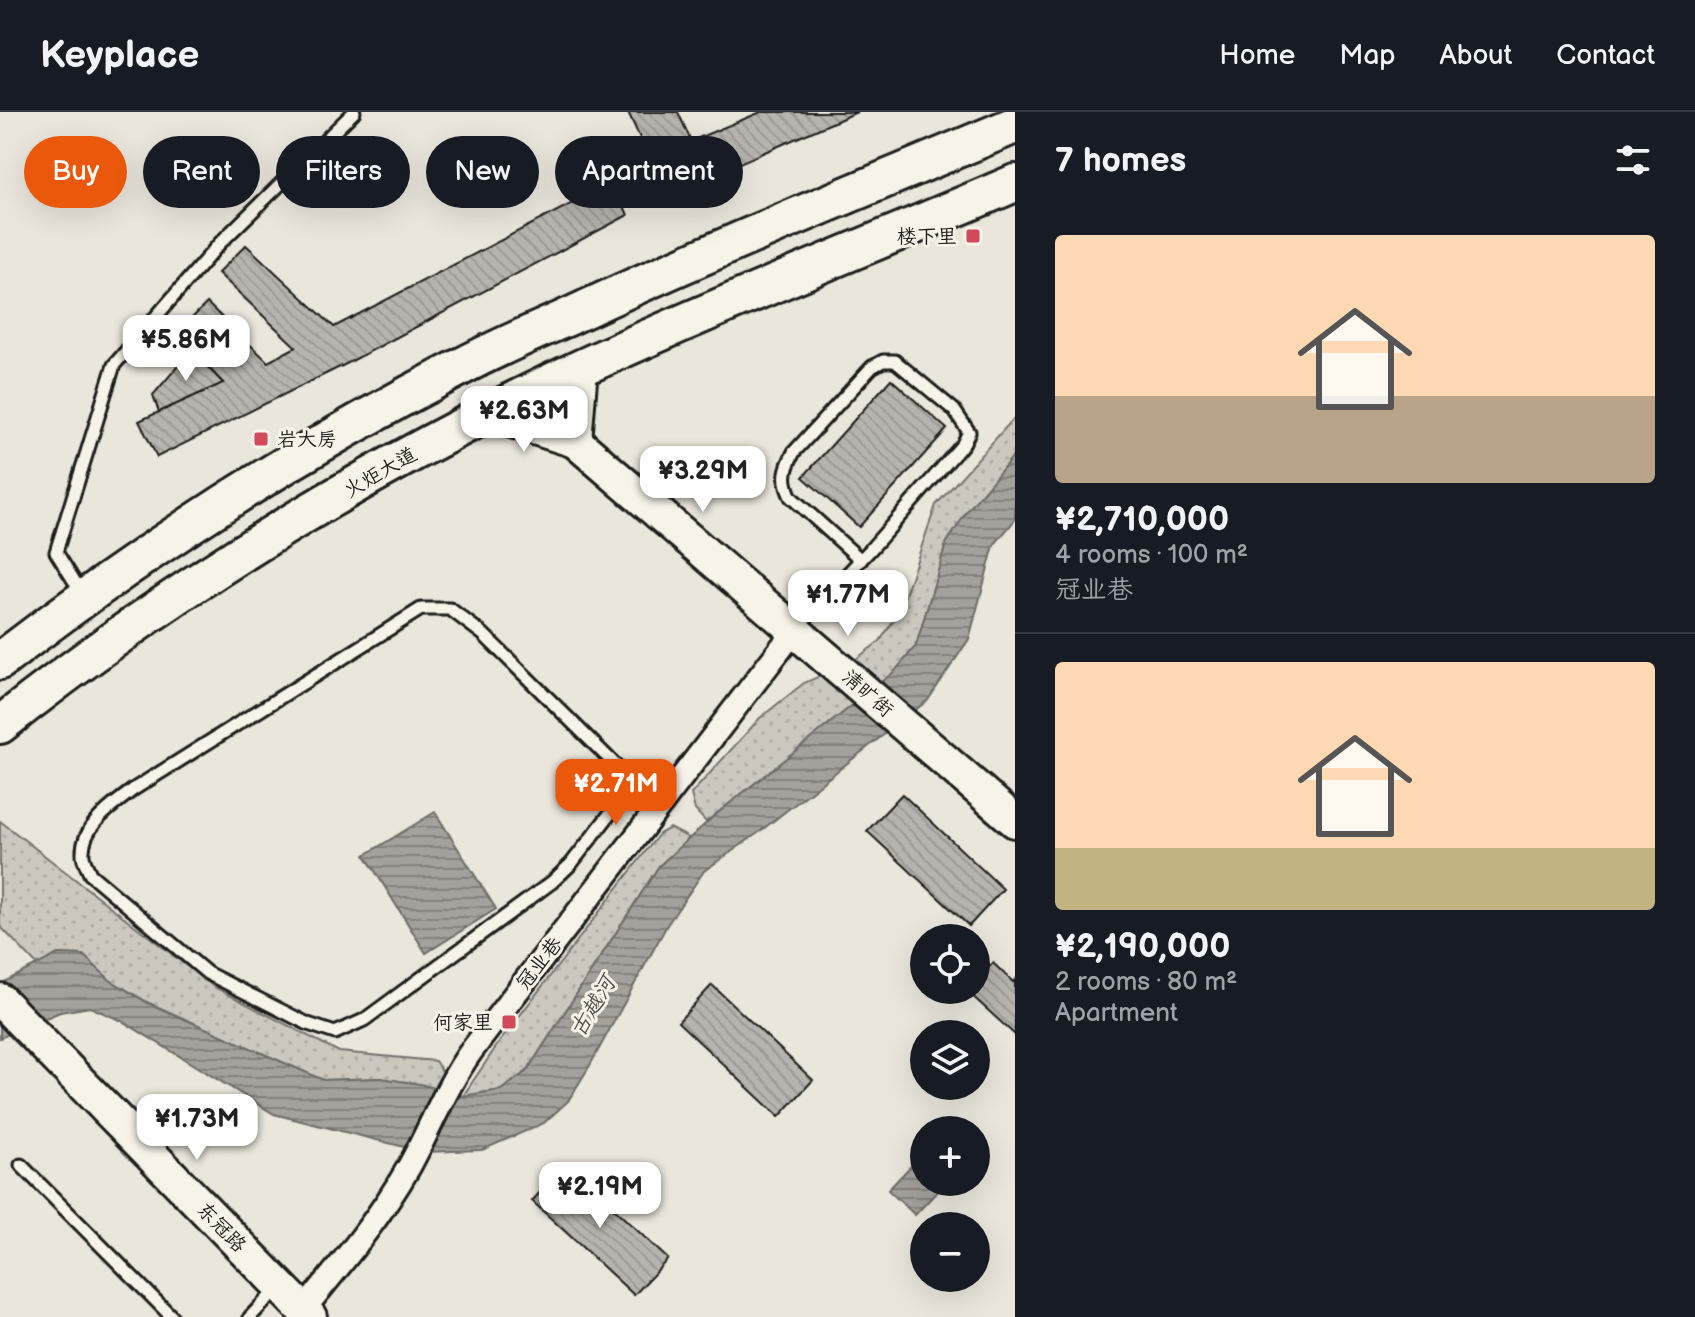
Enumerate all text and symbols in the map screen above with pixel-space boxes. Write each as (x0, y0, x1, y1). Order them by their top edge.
text: Keyplace (40, 33, 199, 78)
text: Home (1219, 39, 1295, 72)
text: Map (1339, 39, 1396, 72)
text: About (1440, 39, 1512, 72)
text: Contact (1556, 39, 1655, 72)
chip: Buy (24, 136, 127, 208)
chip: Rent (143, 136, 260, 208)
chip: Filters (276, 136, 410, 208)
chip: New (426, 136, 539, 208)
chip: Apartment (555, 136, 743, 208)
icon: filters (1611, 138, 1655, 182)
text: 7 homes (1055, 140, 1186, 181)
place label: 楼下里 (897, 225, 957, 249)
marker: 楼下里 (964, 227, 982, 245)
icon: home (1283, 287, 1427, 431)
pin: ¥5.86M (121, 315, 251, 383)
text: ¥5.86M (141, 325, 231, 356)
pin: ¥2.63M (459, 386, 589, 454)
text: ¥2.63M (479, 396, 569, 427)
place label: 岩大房 (277, 428, 337, 452)
marker: 岩大房 (252, 430, 270, 448)
street label: 火炬大道 (340, 442, 421, 503)
pin: ¥3.29M (638, 446, 768, 514)
text: ¥3.29M (658, 456, 748, 487)
text: ¥2,710,000 (1055, 499, 1229, 540)
text: 4 rooms · 100 m² (1055, 540, 1248, 571)
pin: ¥1.77M (783, 570, 913, 638)
text: 冠业巷 (1055, 575, 1133, 606)
text: ¥1.77M (806, 580, 890, 611)
street label: 清旷街 (837, 665, 898, 722)
icon: home (1283, 714, 1427, 858)
pin: ¥2.71M (551, 759, 681, 827)
text: ¥2.71M (574, 769, 659, 800)
map controls (910, 924, 990, 1292)
button: locate (910, 924, 990, 1004)
text: ¥2,190,000 (1055, 926, 1230, 967)
street label: 冠业巷 (512, 932, 568, 995)
text: 2 rooms · 80 m² (1055, 967, 1237, 998)
water label: 古越河 (565, 969, 623, 1042)
text: Apartment (1055, 998, 1178, 1029)
place label: 何家里 (433, 1011, 493, 1035)
marker: 何家里 (500, 1013, 518, 1031)
button: layers (910, 1020, 990, 1100)
pin: ¥1.73M (132, 1094, 262, 1162)
text: ¥1.73M (155, 1104, 239, 1135)
button: + (910, 1116, 990, 1196)
pin: ¥2.19M (535, 1162, 665, 1230)
text: ¥2.19M (557, 1172, 643, 1203)
street label: 东冠路 (192, 1198, 251, 1258)
button: − (910, 1212, 990, 1292)

